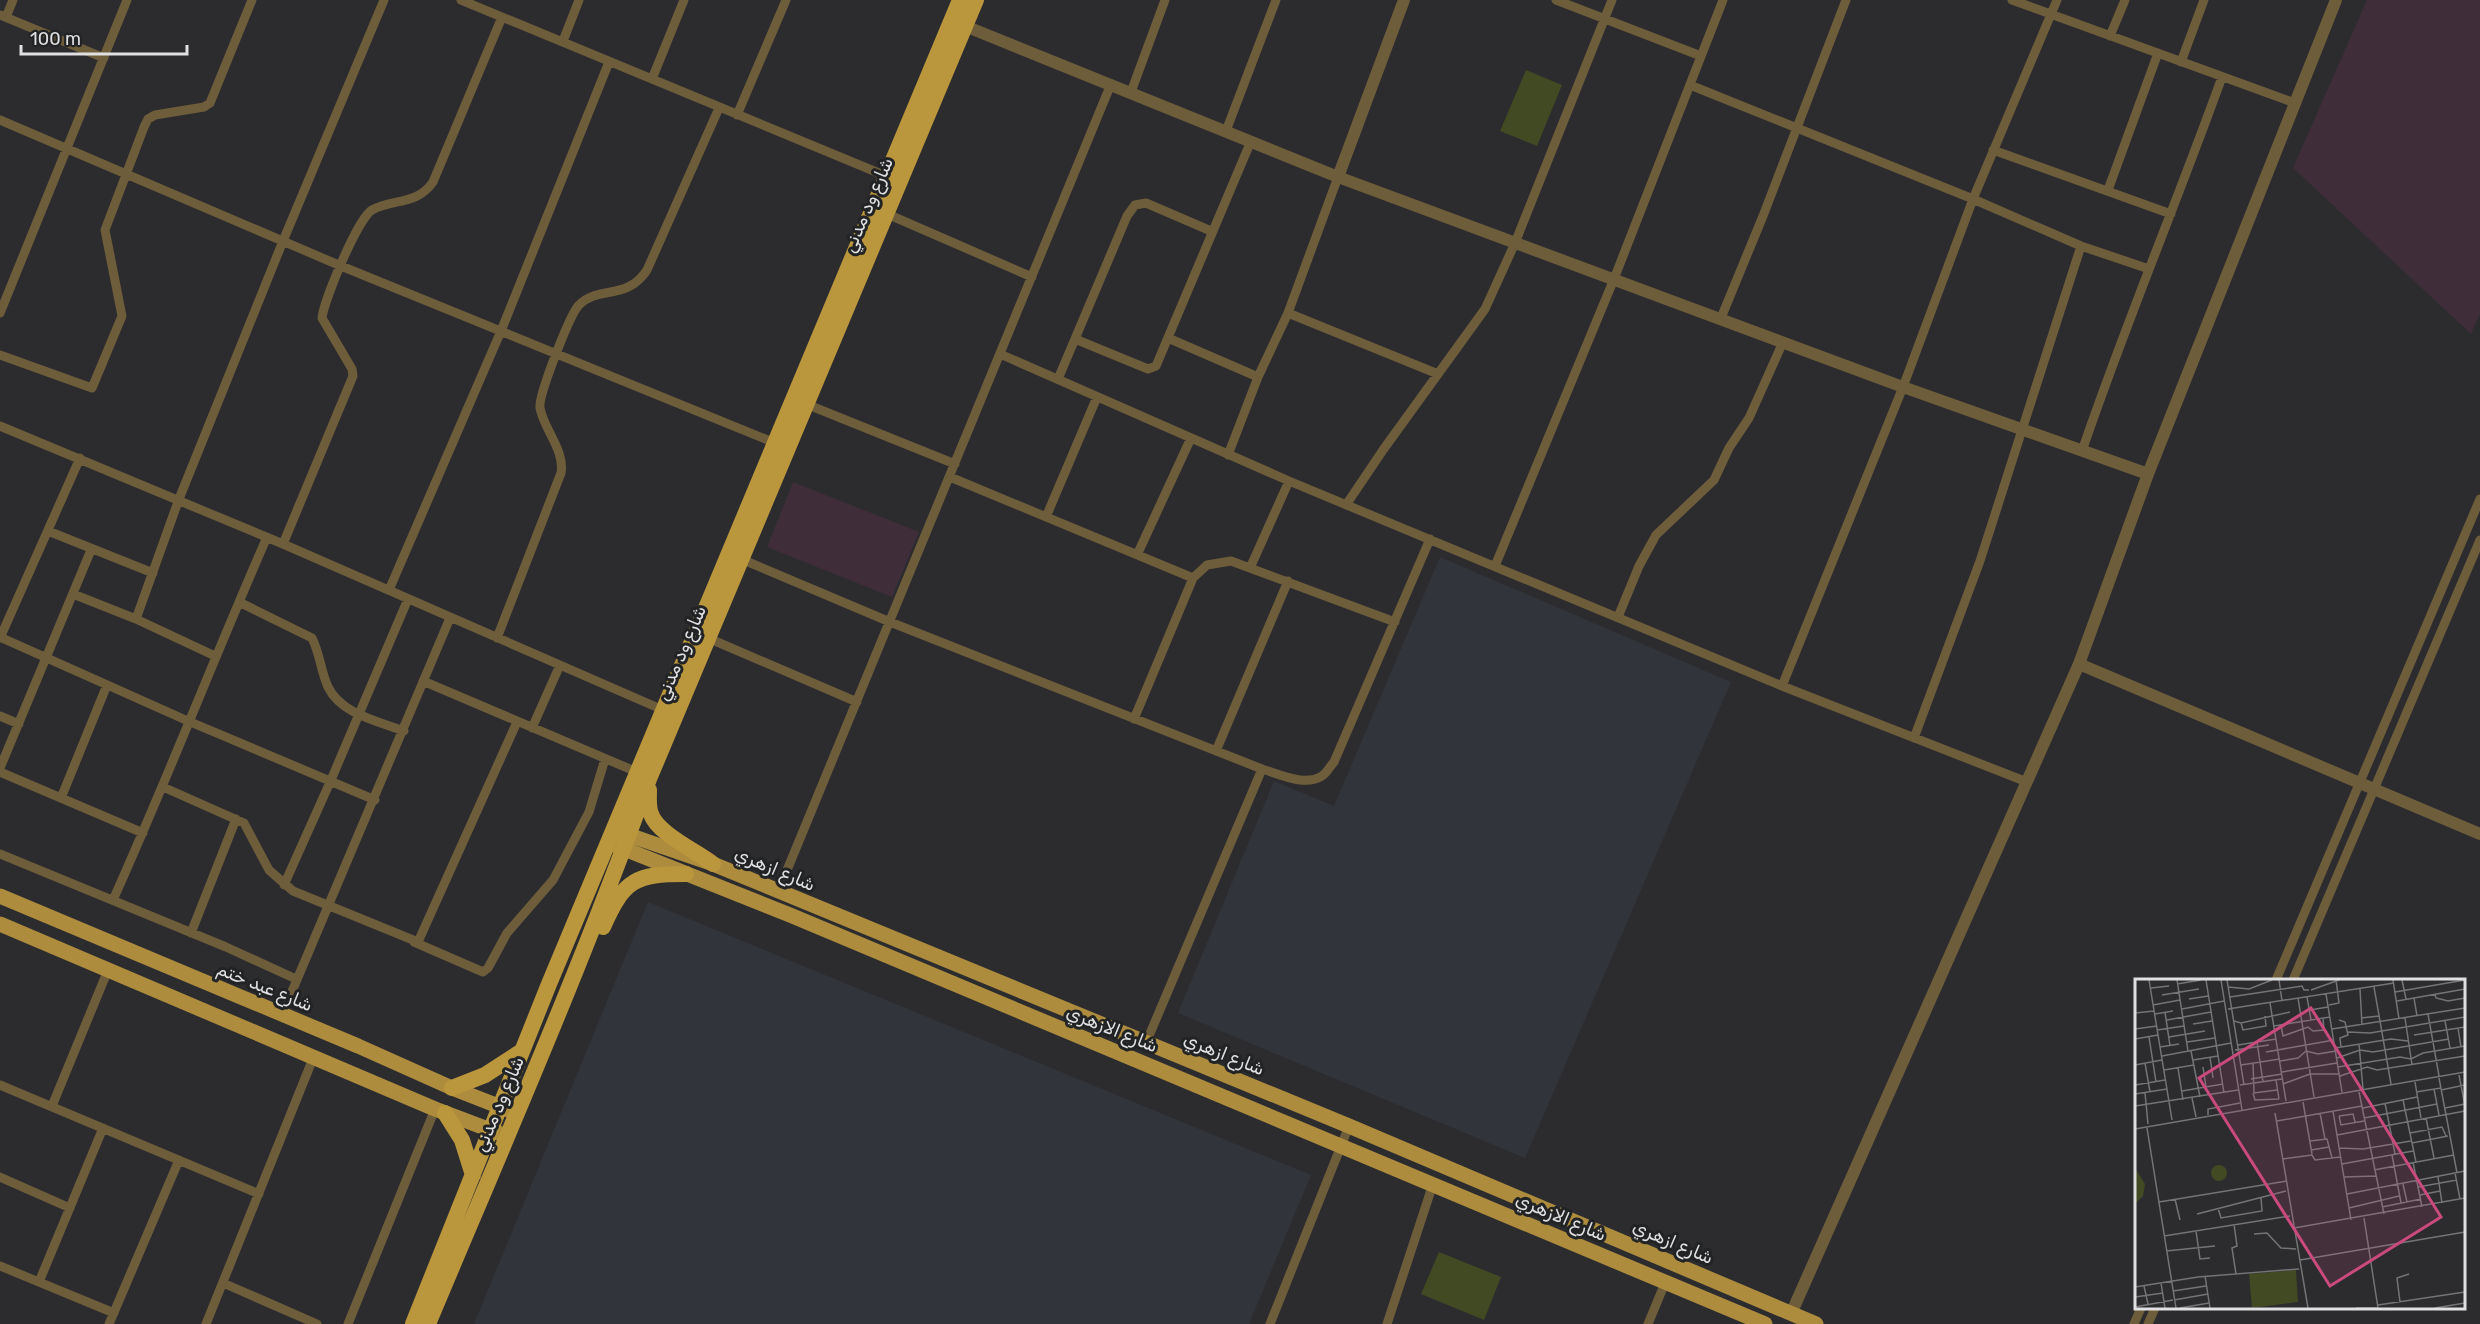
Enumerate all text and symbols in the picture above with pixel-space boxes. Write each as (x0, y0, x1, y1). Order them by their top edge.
scale bar (21, 18, 188, 56)
text: 100 m (30, 28, 81, 50)
street label: شارع ود مدني (838, 154, 900, 257)
street label: شارع ود مدني (651, 602, 713, 705)
street label: شارع ازهري (731, 842, 819, 897)
street label: شارع عبد ختم (214, 958, 316, 1017)
inset map (2135, 979, 2465, 1309)
street label: شارع الازهري (1063, 1001, 1161, 1058)
street label: شارع ازهري (1180, 1028, 1268, 1081)
street label: شارع ود مدني (469, 1053, 531, 1156)
street label: شارع الازهري (1512, 1188, 1610, 1247)
street label: شارع ازهري (1629, 1215, 1717, 1270)

